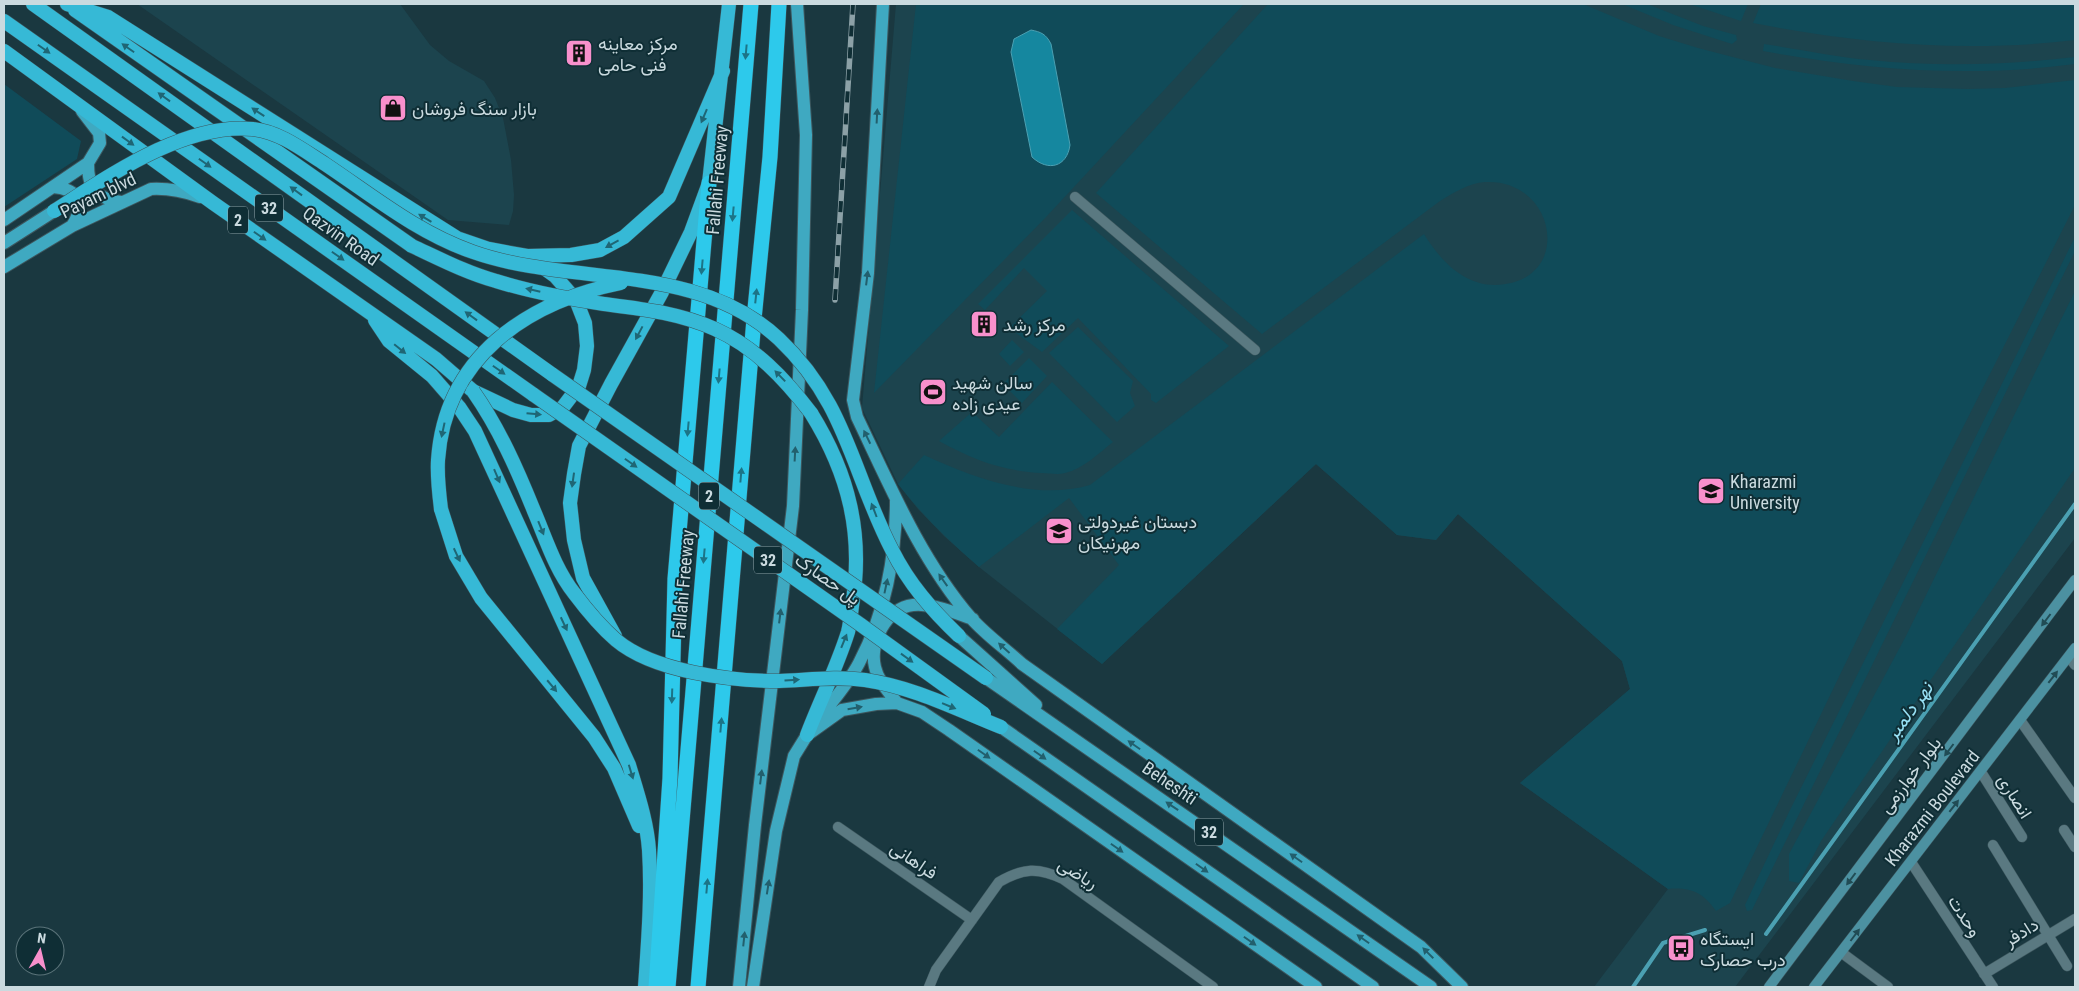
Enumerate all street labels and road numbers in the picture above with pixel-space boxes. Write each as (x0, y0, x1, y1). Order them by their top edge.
street label: Fallahi Freeway (702, 124, 732, 235)
street label: Payam blvd (57, 168, 139, 222)
road number: 32 (255, 194, 283, 222)
street label: Qazvin Road (299, 202, 383, 270)
road number: 2 (228, 206, 248, 234)
road number: 2 (699, 482, 719, 510)
street label: Fallahi Freeway (668, 528, 698, 639)
road number: 32 (754, 546, 782, 574)
street label: پل حصارک (790, 549, 865, 611)
street label: بلوار خوارزمی (1875, 733, 1946, 818)
street label: Kharazmi Boulevard (1880, 746, 1984, 870)
street label: Beheshti (1139, 757, 1201, 809)
street label: انصاری (1992, 770, 2037, 823)
road number: 32 (1195, 819, 1223, 846)
street label: فراهانی (886, 837, 941, 884)
street label: ریاضی (1054, 853, 1102, 894)
street label: وحدت (1943, 891, 1986, 941)
street label: دادفر (1999, 913, 2043, 952)

